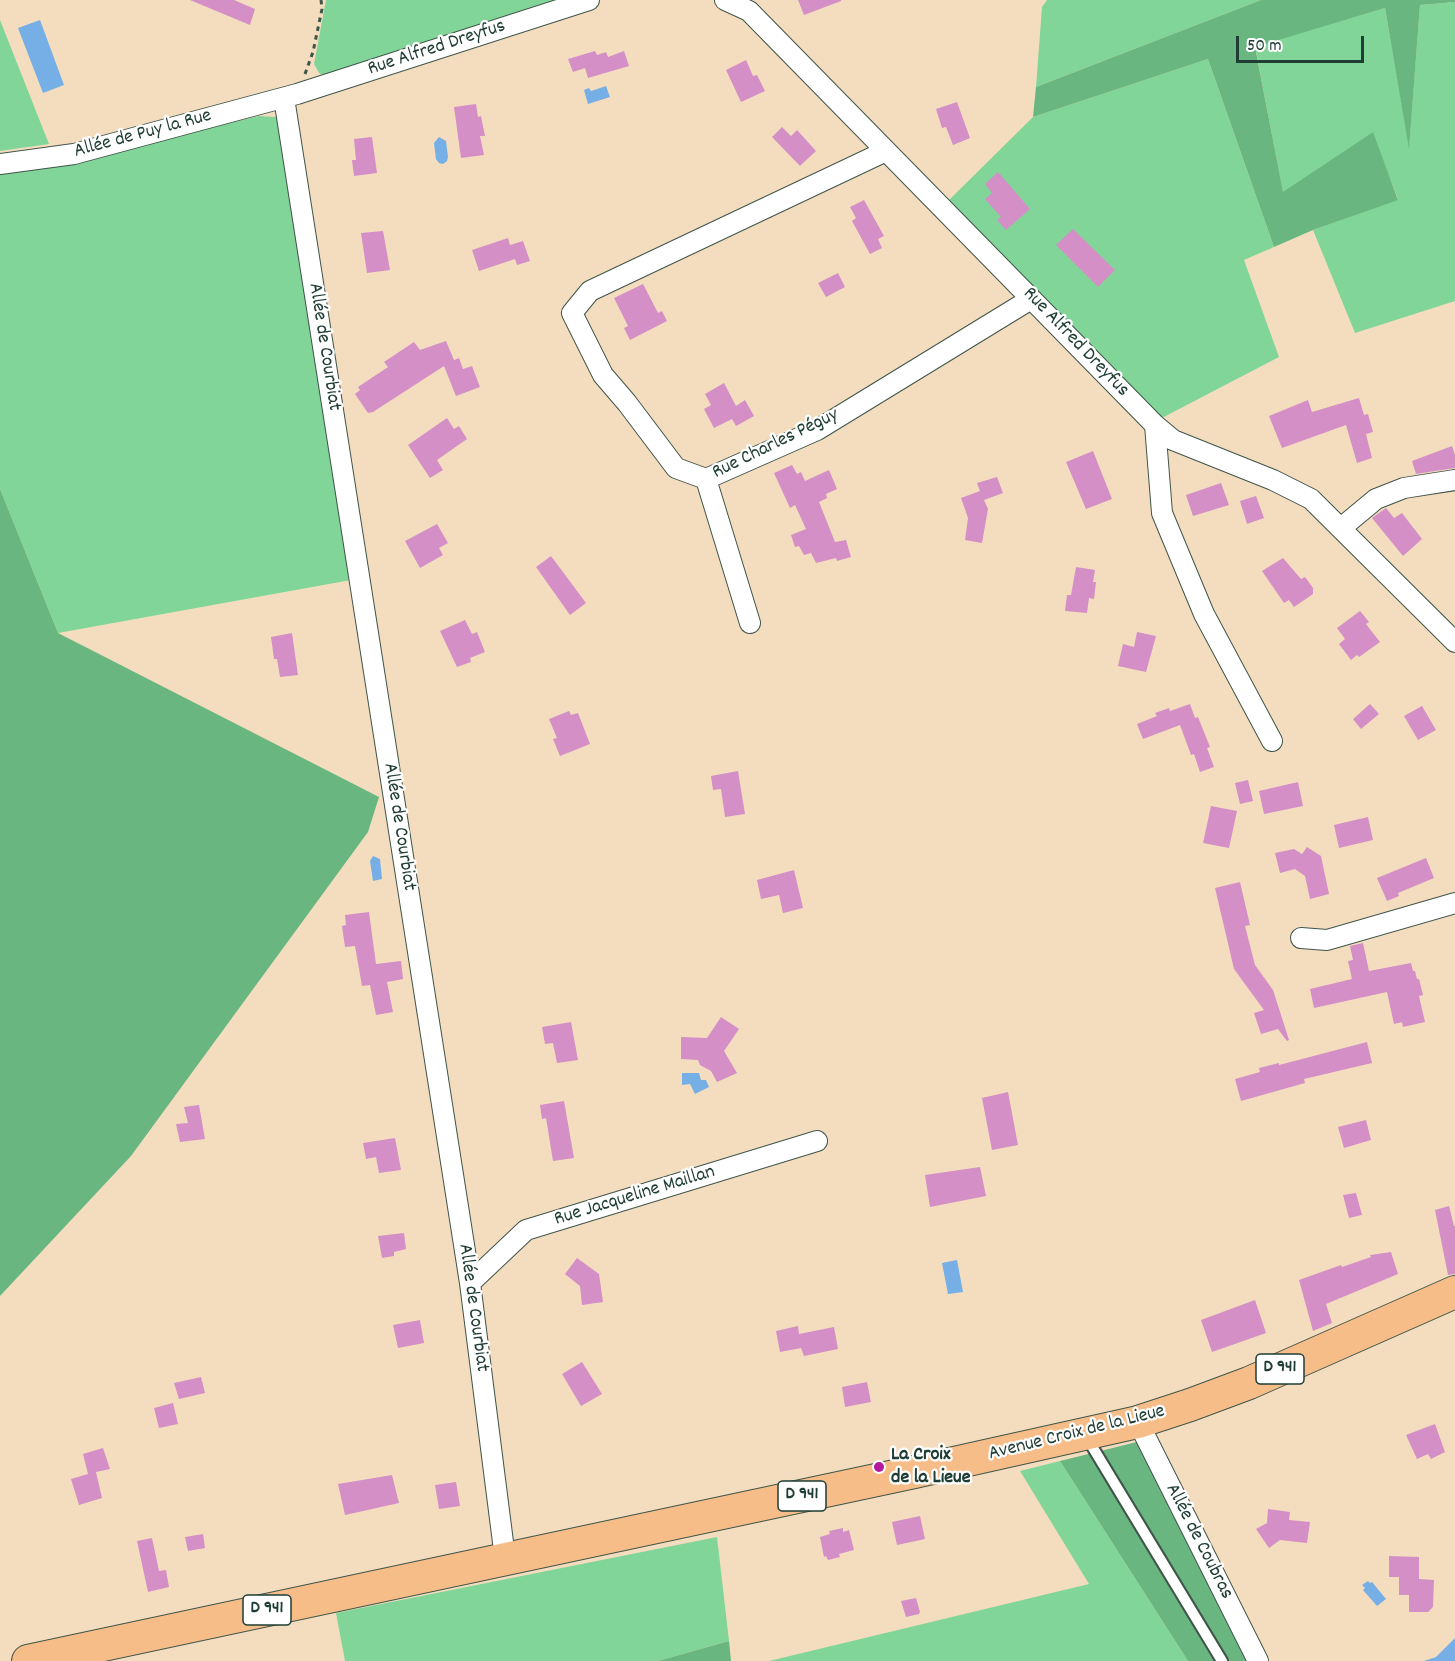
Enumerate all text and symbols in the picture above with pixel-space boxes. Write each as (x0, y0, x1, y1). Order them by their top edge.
street label: Rue Alfred Dreyfus (365, 15, 509, 83)
scale bar (1239, 24, 1366, 62)
text: 50 m (1247, 34, 1282, 59)
street label: Allée de Puy la Rue (72, 105, 214, 165)
street label: Allée de Courbiat (301, 281, 345, 413)
street label: Rue Alfred Dreyfus (1017, 283, 1133, 403)
street label: Rue Charles Péguy (709, 404, 843, 486)
street label: Allée de Courbiat (376, 761, 420, 893)
street label: Rue Jacqueline Maillan (552, 1161, 718, 1233)
street label: Allée de Courbiat (451, 1242, 493, 1374)
road number: D 941 (1256, 1354, 1304, 1384)
street label: Avenue Croix de la Lieue (986, 1400, 1168, 1468)
place label: La Croix de la Lieue (891, 1444, 971, 1491)
marker: La Croix de la Lieue (872, 1460, 886, 1474)
street label: Allée de Coubras (1159, 1480, 1237, 1604)
road number: D 941 (778, 1481, 826, 1511)
road number: D 941 (243, 1595, 291, 1625)

